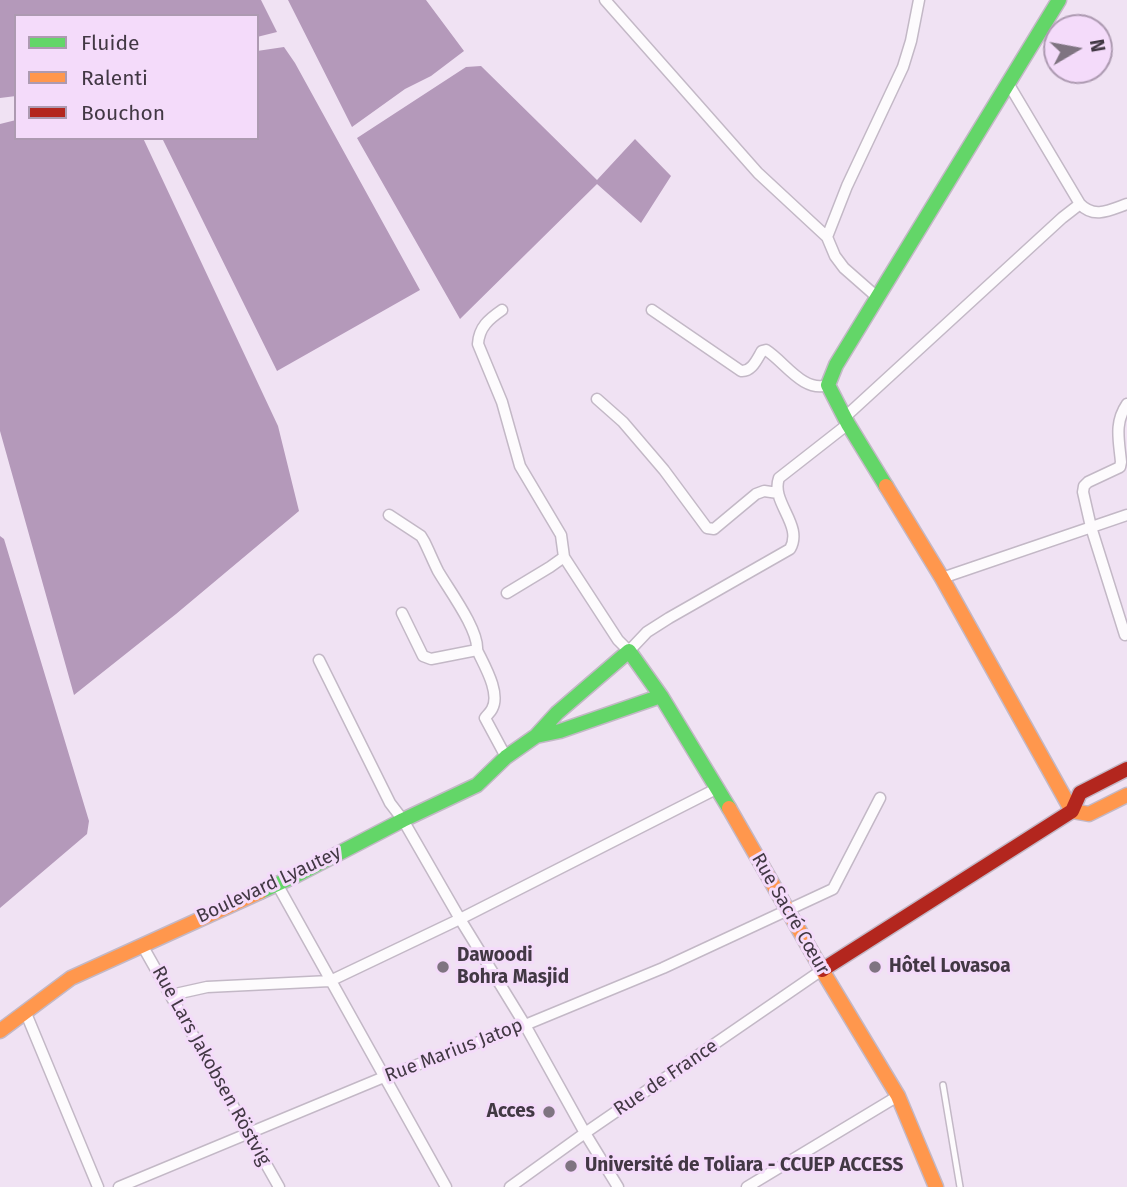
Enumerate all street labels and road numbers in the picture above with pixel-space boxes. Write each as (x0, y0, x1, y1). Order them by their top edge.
street label: Boulevard Lyautey (193, 842, 345, 928)
street label: Rue Sacré Cœur (746, 849, 834, 979)
street label: Rue Lars Jakobsen Röstvig (147, 962, 275, 1170)
street label: Rue Marius Jatop (382, 1014, 526, 1088)
street label: Rue de France (610, 1035, 722, 1121)

